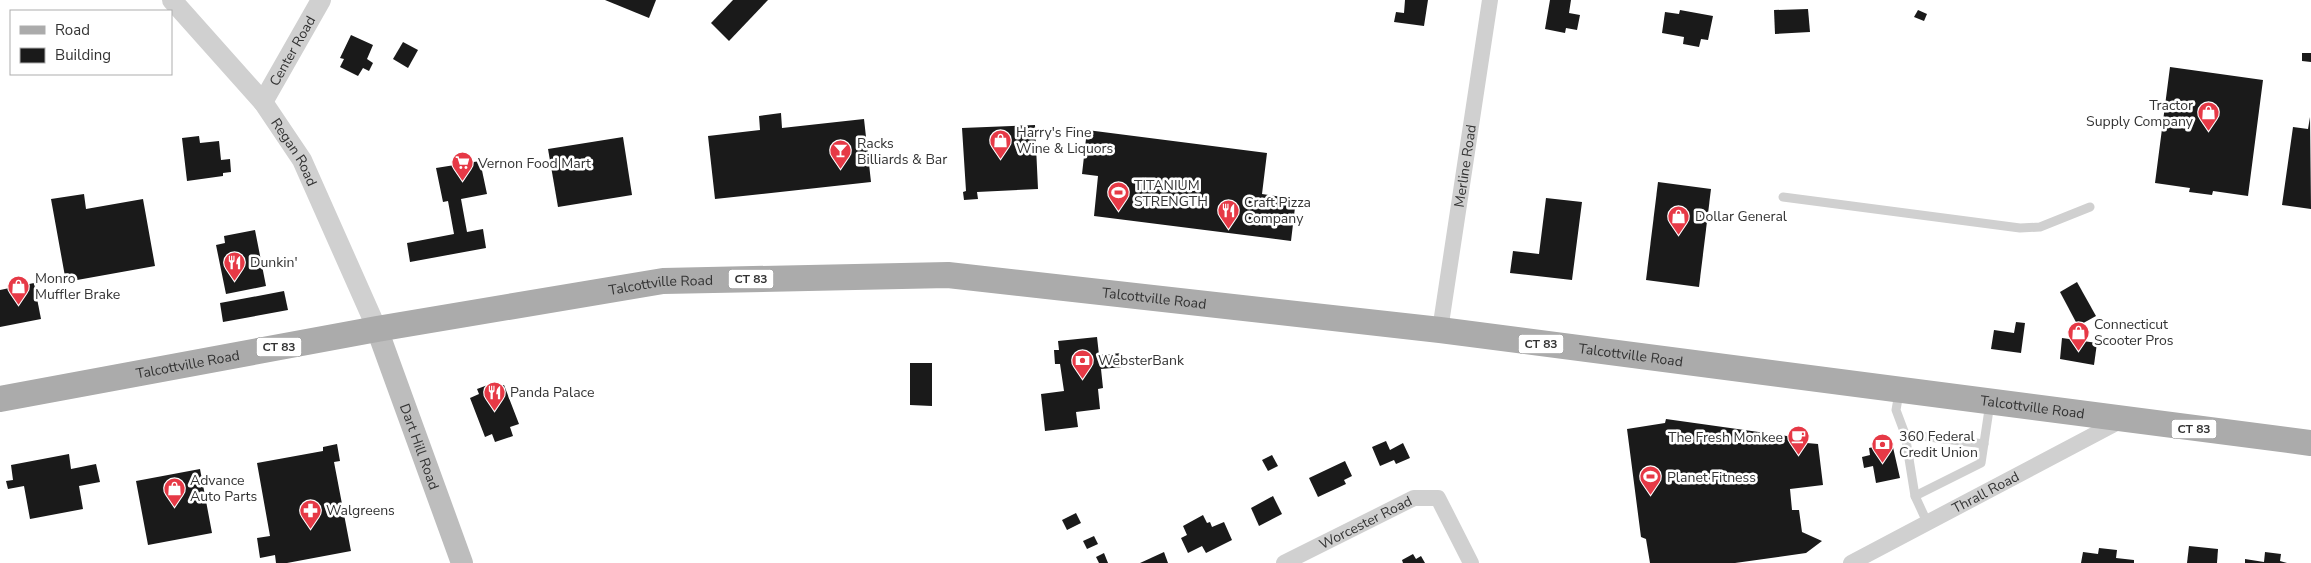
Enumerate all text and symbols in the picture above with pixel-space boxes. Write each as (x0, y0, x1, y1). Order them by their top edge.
legend (10, 10, 172, 75)
street label: Center Road (265, 12, 320, 90)
text: Road (55, 20, 90, 40)
text: Building (55, 45, 111, 65)
place label: Tractor Supply Company (2086, 96, 2194, 131)
shop icon: Tractor Supply Company (2197, 101, 2221, 132)
street label: Regan Road (266, 114, 321, 189)
place label: Harry's Fine Wine & Liquors (1016, 123, 1114, 158)
street label: Merline Road (1450, 123, 1481, 209)
shop icon: Harry's Fine Wine & Liquors (988, 128, 1012, 159)
place label: Racks Billiards & Bar (857, 134, 947, 169)
bar icon: Racks Billiards & Bar (829, 139, 853, 170)
supermarket icon: Vernon Food Mart (450, 151, 474, 182)
place label: Vernon Food Mart (477, 154, 591, 173)
place label: TITANIUM STRENGTH (1134, 176, 1208, 211)
sports icon: TITANIUM STRENGTH (1106, 181, 1130, 212)
place label: Craft Pizza Company (1244, 193, 1311, 228)
restaurant icon: Craft Pizza Company (1216, 198, 1240, 229)
shop icon: Dollar General (1667, 204, 1691, 235)
place label: Dollar General (1695, 207, 1788, 226)
restaurant icon: Dunkin' (222, 250, 246, 281)
place label: Dunkin' (250, 253, 298, 272)
place label: Monro Muffler Brake (35, 269, 120, 304)
road number: CT 83 (728, 270, 774, 288)
street label: Talcottville Road (607, 271, 713, 300)
shop icon: Monro Muffler Brake (7, 274, 31, 305)
street label: Talcottville Road (1101, 283, 1207, 314)
place label: Connecticut Scooter Pros (2094, 315, 2174, 350)
shop icon: Connecticut Scooter Pros (2066, 320, 2090, 351)
road number: CT 83 (1518, 334, 1564, 354)
road number: CT 83 (256, 338, 302, 357)
street label: Talcottville Road (1577, 339, 1684, 371)
street label: Talcottville Road (135, 346, 241, 384)
bank icon: WebsterBank (1070, 348, 1094, 379)
place label: WebsterBank (1098, 351, 1185, 370)
restaurant icon: Panda Palace (482, 380, 506, 411)
place label: Panda Palace (510, 383, 594, 402)
street label: Talcottville Road (1979, 391, 2086, 424)
street label: Dart Hill Road (395, 401, 444, 492)
road number: CT 83 (2172, 419, 2216, 438)
cafe icon: The Fresh Monkee (1787, 425, 1811, 456)
place label: 360 Federal Credit Union (1899, 427, 1978, 462)
place label: The Fresh Monkee (1668, 428, 1783, 447)
bank icon: 360 Federal Credit Union (1871, 432, 1895, 463)
sports icon: Planet Fitness (1639, 465, 1663, 496)
street label: Thrall Road (1949, 467, 2023, 518)
place label: Planet Fitness (1667, 468, 1756, 487)
place label: Advance Auto Parts (190, 471, 257, 506)
shop icon: Advance Auto Parts (162, 476, 186, 507)
street label: Worcester Road (1316, 492, 1415, 554)
pharmacy icon: Walgreens (298, 498, 322, 529)
place label: Walgreens (326, 501, 395, 520)

